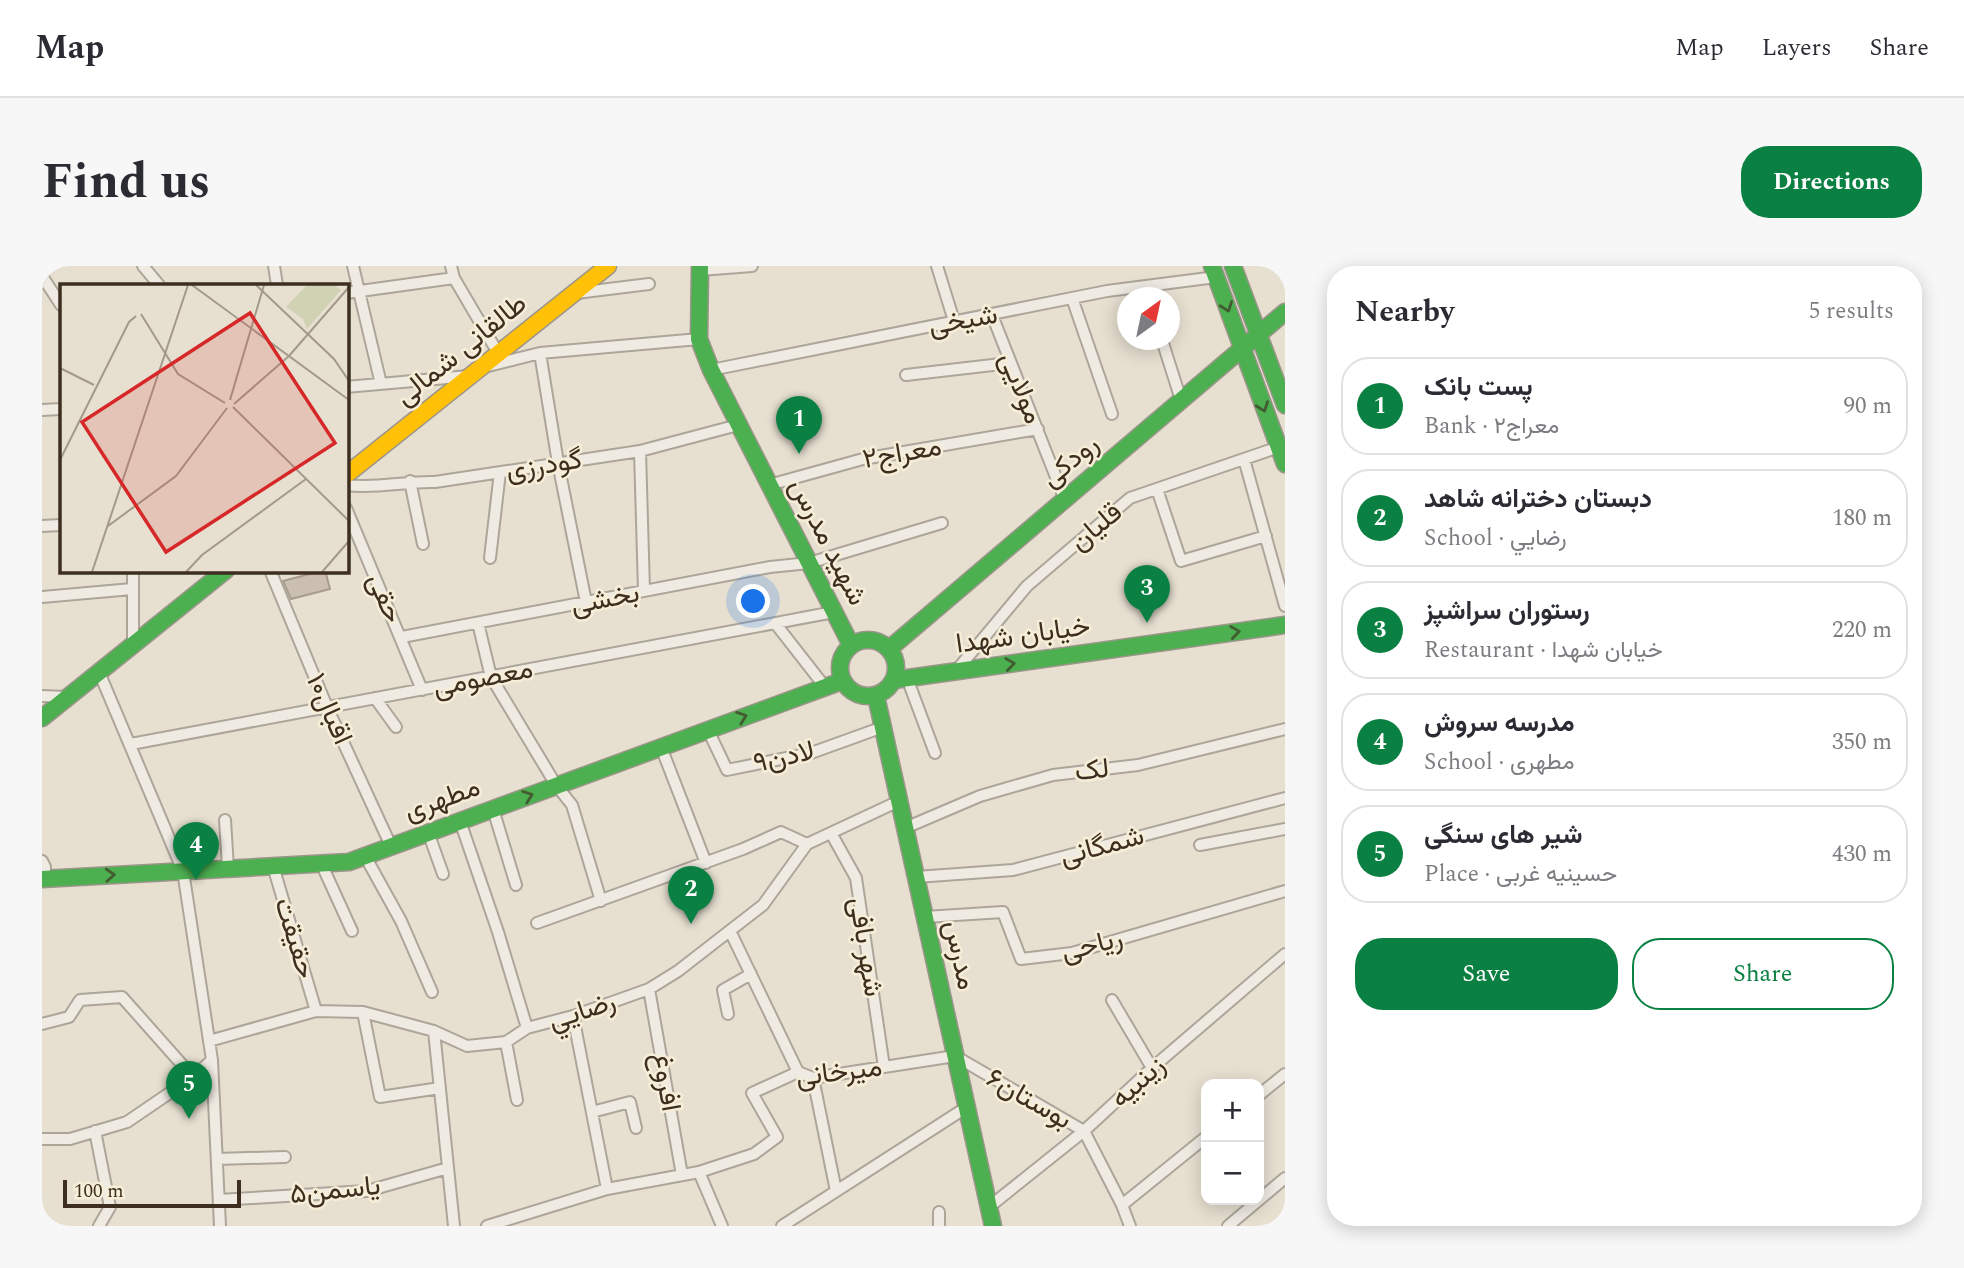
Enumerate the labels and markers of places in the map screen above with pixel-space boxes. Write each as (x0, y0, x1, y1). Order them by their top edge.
pin: 1 (776, 396, 822, 454)
pin: 3 (1124, 565, 1170, 623)
pin: 4 (173, 822, 219, 880)
pin: 2 (668, 866, 714, 924)
pin: 5 (166, 1061, 212, 1119)

